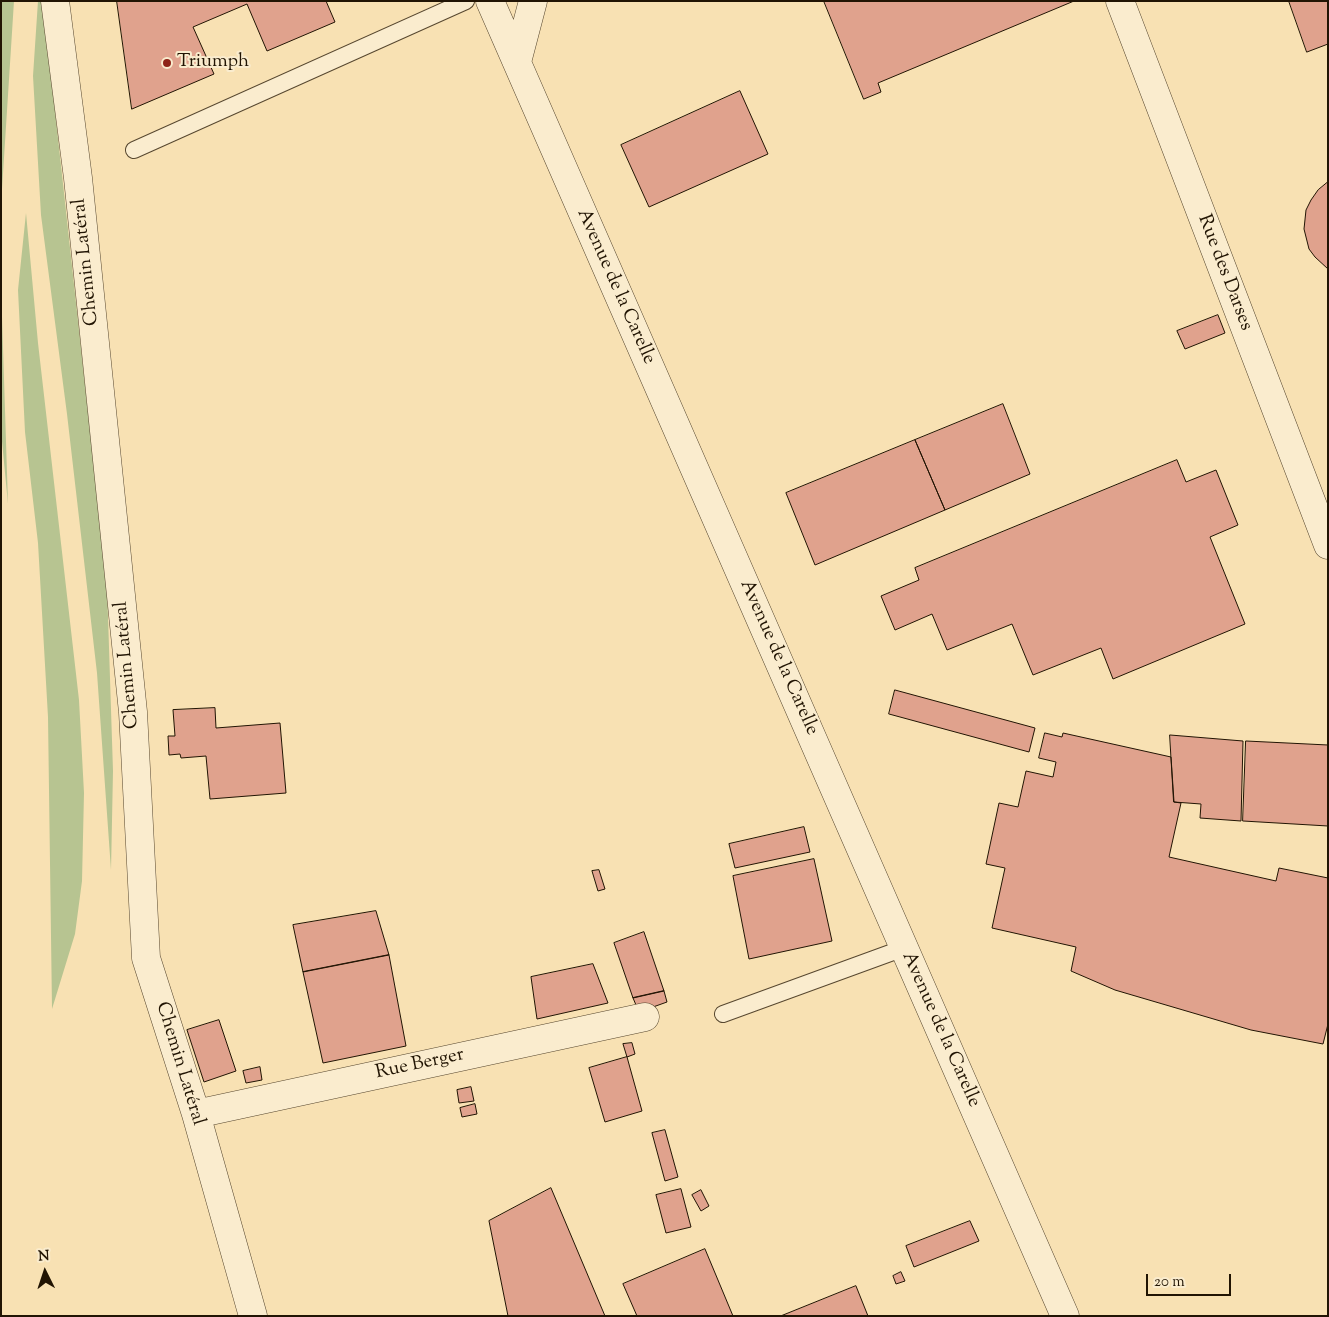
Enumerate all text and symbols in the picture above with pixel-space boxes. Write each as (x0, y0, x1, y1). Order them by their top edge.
place label: Triumph (177, 52, 249, 74)
marker: Triumph (161, 57, 173, 69)
street label: Chemin Latéral (69, 197, 105, 327)
street label: Avenue de la Carelle (570, 206, 660, 368)
street label: Rue des Darses (1191, 212, 1257, 334)
street label: Avenue de la Carelle (733, 577, 823, 739)
street label: Chemin Latéral (111, 600, 145, 730)
street label: Avenue de la Carelle (895, 949, 985, 1111)
street label: Chemin Latéral (149, 999, 209, 1129)
street label: Rue Berger (374, 1044, 466, 1086)
north arrow (20, 1247, 70, 1297)
text: N (38, 1247, 50, 1267)
scale bar (1149, 1264, 1234, 1296)
text: 20 m (1154, 1272, 1185, 1293)

